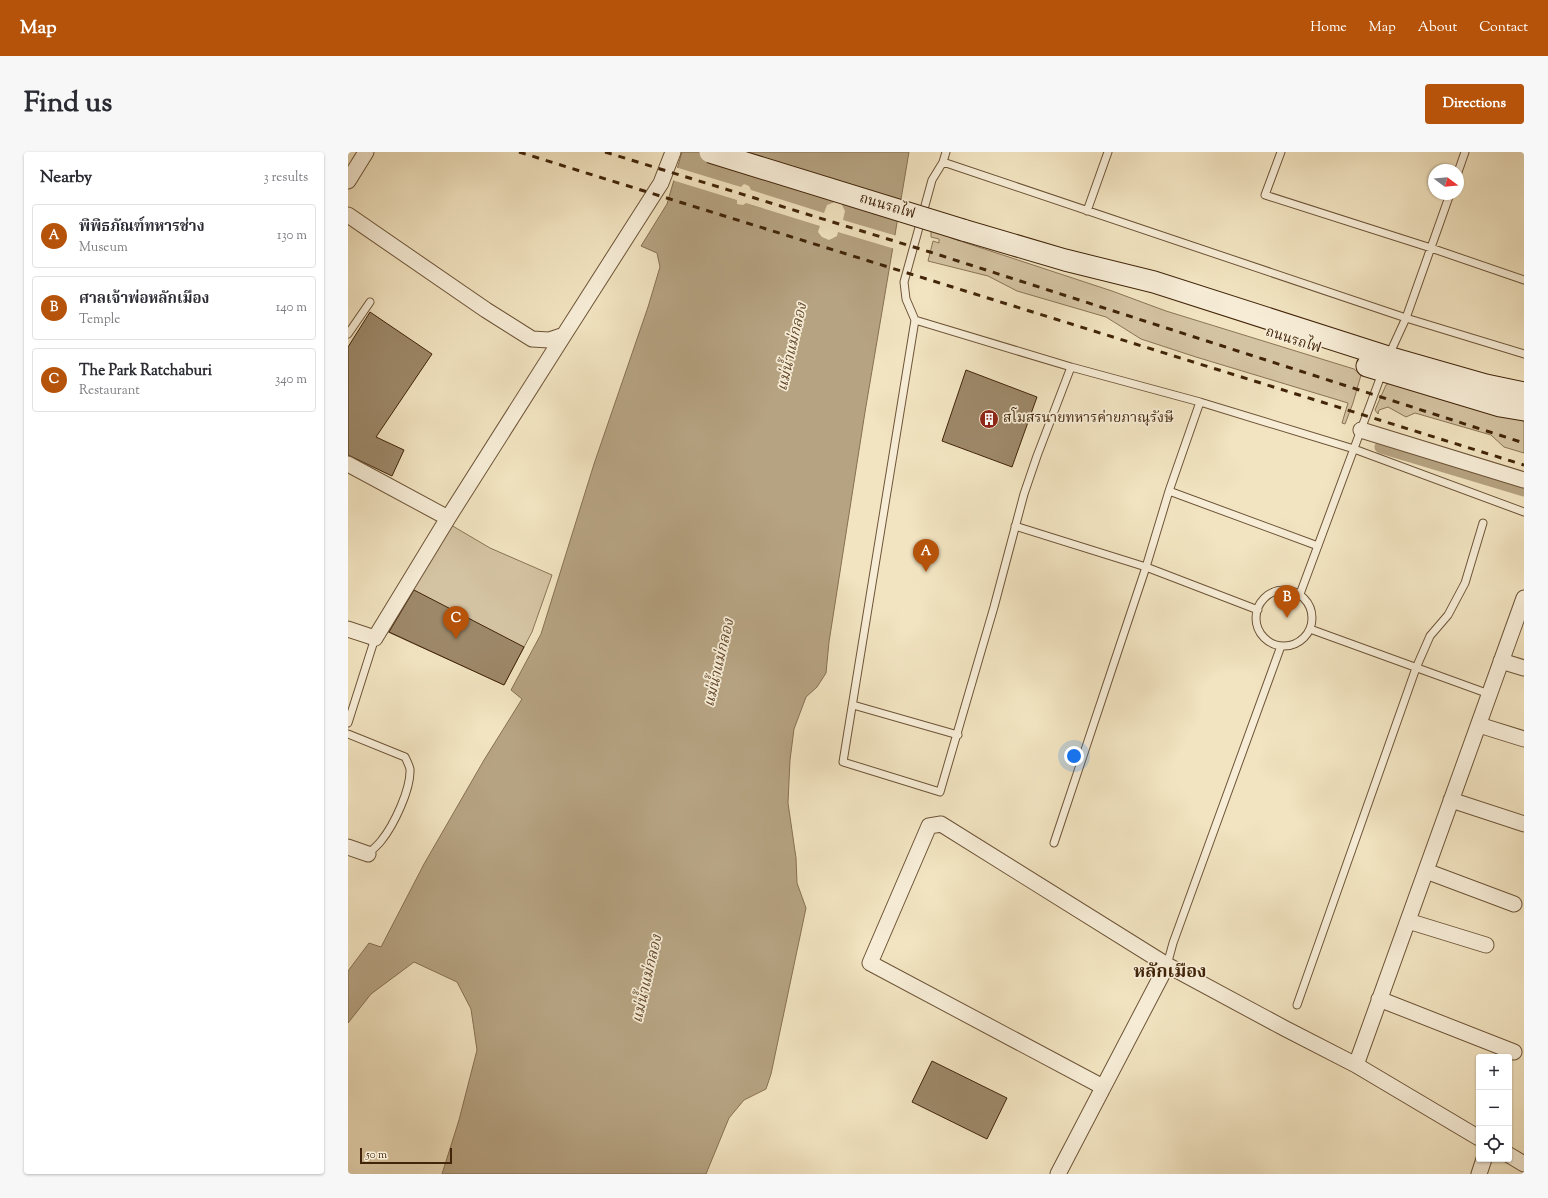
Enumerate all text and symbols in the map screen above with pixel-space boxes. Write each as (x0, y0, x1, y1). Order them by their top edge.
text: Map (20, 15, 57, 42)
text: Home (1310, 18, 1347, 38)
text: Map (1369, 18, 1396, 38)
text: About (1418, 18, 1457, 38)
text: Contact (1479, 18, 1528, 38)
text: Find us (24, 84, 112, 124)
button: Directions (1425, 84, 1524, 124)
north arrow (1428, 164, 1464, 200)
text: Nearby (40, 166, 92, 190)
text: 3 results (263, 169, 308, 187)
street label: ถนนรถไฟ (857, 187, 918, 225)
text: พิพิธภัณฑ์ทหารช่าง (79, 217, 205, 238)
text: A (49, 227, 59, 245)
text: 130 m (277, 227, 307, 245)
text: Museum (79, 239, 128, 257)
text: ศาลเจ้าพ่อหลักเมือง (79, 289, 210, 310)
text: B (50, 299, 58, 317)
text: 140 m (276, 299, 307, 317)
water label: แม่น้ำแม่กลอง (771, 300, 813, 393)
text: Temple (79, 311, 120, 329)
street label: ถนนรถไฟ (1263, 321, 1324, 359)
text: The Park Ratchaburi (79, 361, 212, 382)
text: C (49, 371, 59, 389)
text: 340 m (275, 371, 307, 389)
text: Restaurant (79, 382, 140, 400)
place label: สโมสรนายทหารค่ายภาณุรังษี (1003, 407, 1174, 429)
building icon: สโมสรนายทหารค่ายภาณุรังษี (978, 408, 1000, 430)
pin: A (913, 539, 939, 572)
pin: B (1274, 585, 1300, 618)
pin: C (443, 606, 469, 639)
water label: แม่น้ำแม่กลอง (698, 616, 740, 709)
your location (1064, 746, 1084, 766)
water label: แม่น้ำแม่กลอง (626, 932, 668, 1025)
district label: หลักเมือง (1133, 960, 1207, 986)
map controls (1476, 1054, 1512, 1162)
button: + (1476, 1054, 1512, 1090)
button: − (1476, 1090, 1512, 1126)
button: locate (1476, 1126, 1512, 1162)
scale bar (360, 1146, 452, 1165)
text: 50 m (366, 1147, 387, 1163)

